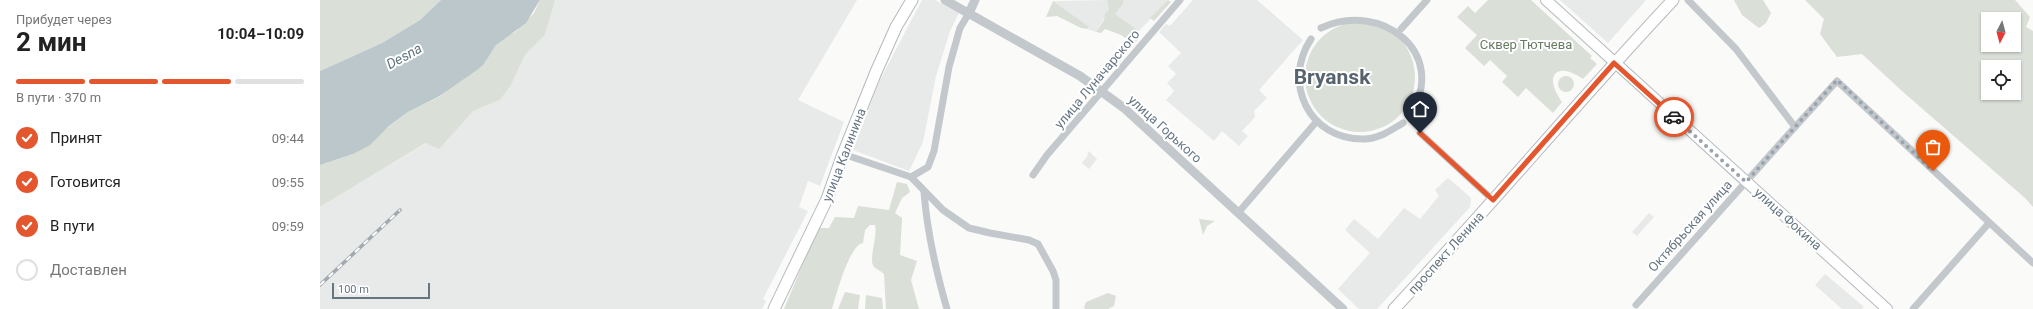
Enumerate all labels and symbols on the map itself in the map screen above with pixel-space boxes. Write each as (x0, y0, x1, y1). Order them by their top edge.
north arrow (1981, 12, 2021, 52)
street label: улица Луначарского (1051, 27, 1143, 131)
park label: Сквер Тютчева (1480, 37, 1572, 52)
water label: Desna (383, 40, 425, 72)
district label: Bryansk (1294, 65, 1371, 89)
street label: улица Горького (1125, 92, 1205, 166)
pin (1403, 92, 1437, 133)
courier (1654, 97, 1694, 137)
street label: улица Калинина (819, 106, 869, 204)
pin (1916, 130, 1950, 171)
street label: Октябрьская улица (1645, 177, 1735, 275)
street label: улица Фокина (1751, 185, 1825, 253)
street label: проспект Ленина (1405, 209, 1487, 297)
scale bar (332, 281, 430, 300)

